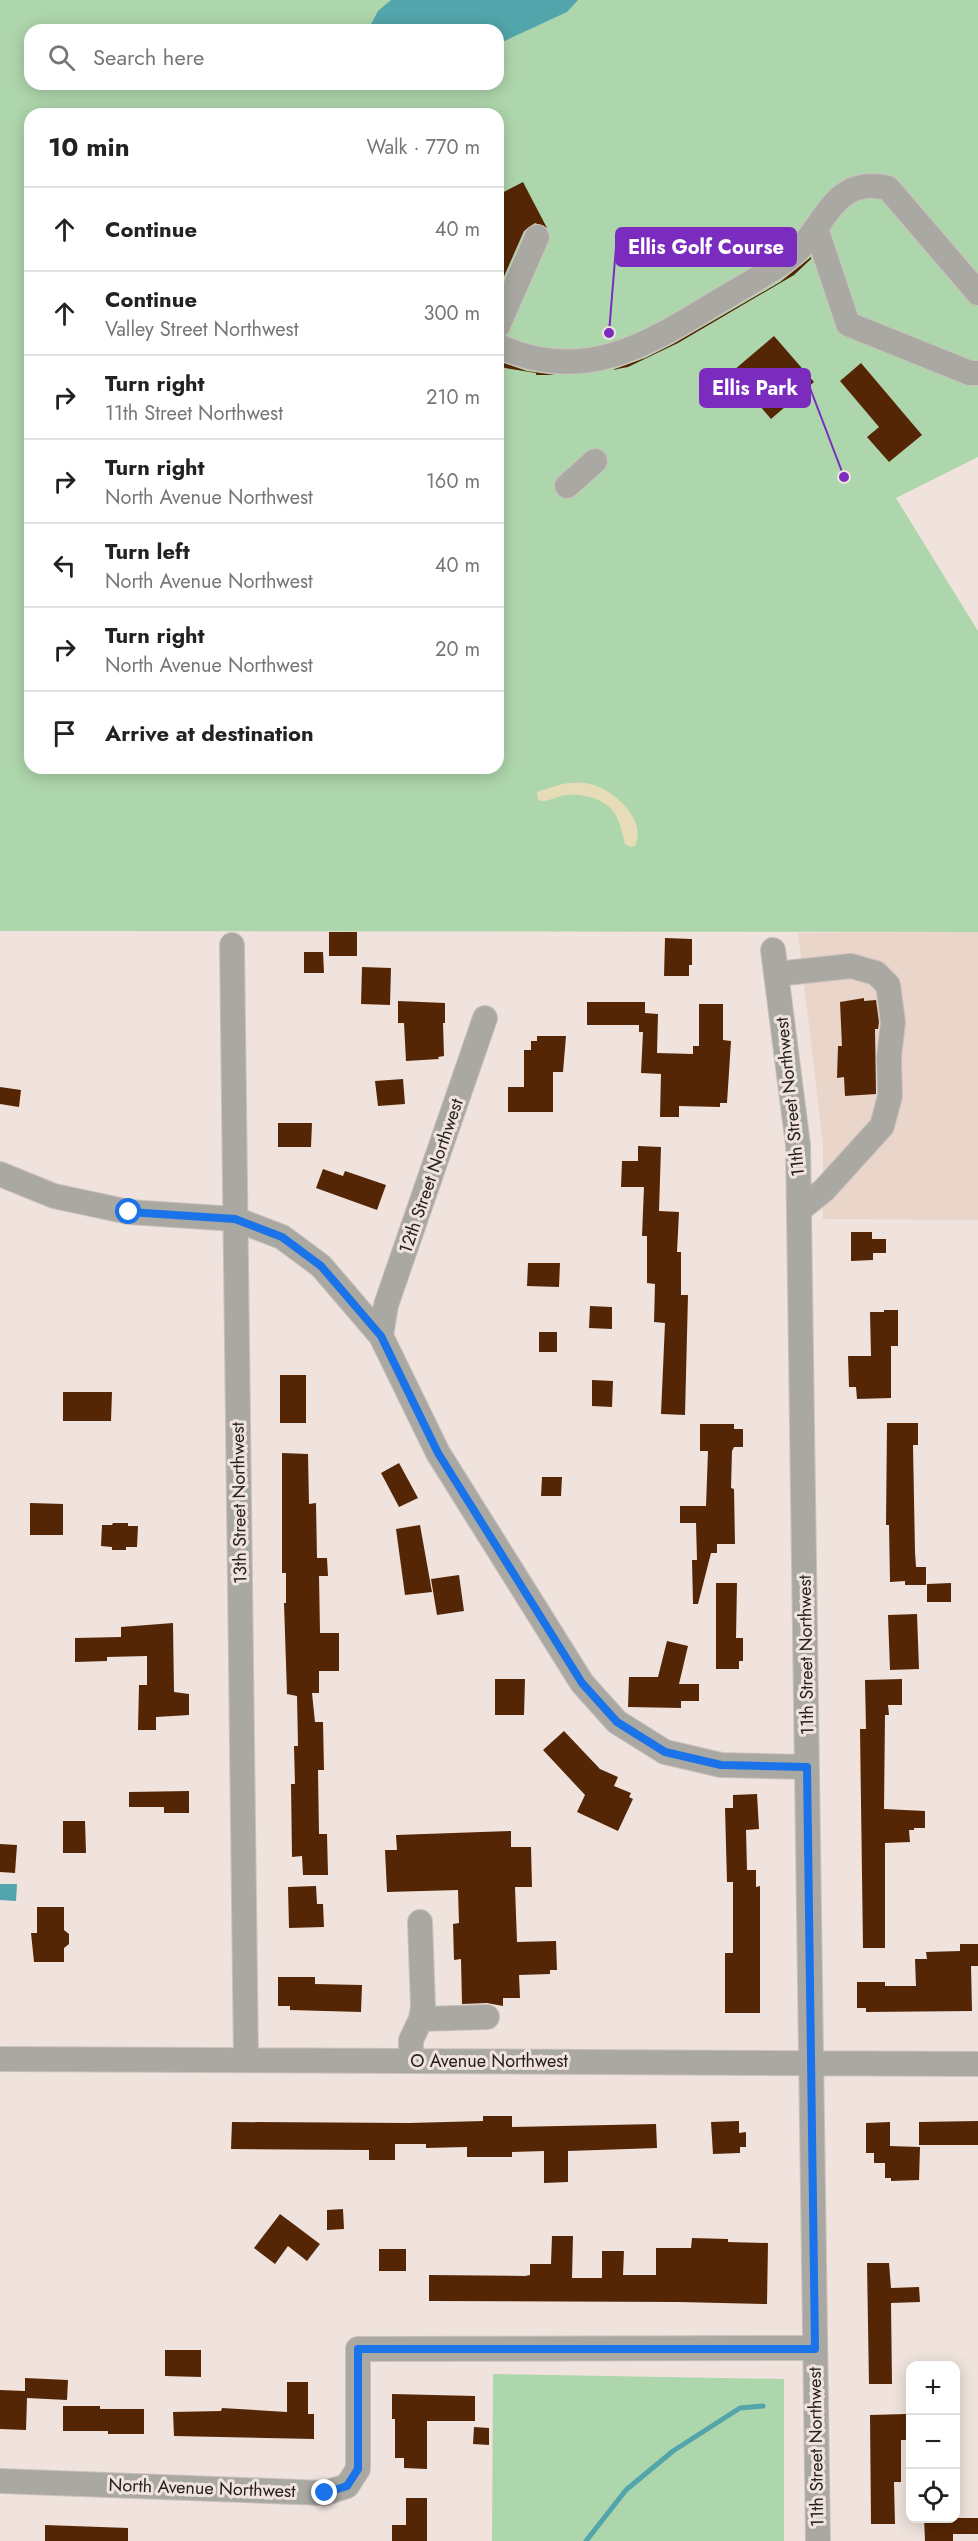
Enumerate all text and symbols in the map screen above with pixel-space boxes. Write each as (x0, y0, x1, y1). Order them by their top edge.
search box (24, 24, 504, 90)
icon: search (45, 41, 78, 74)
text: Search here (93, 41, 204, 73)
text: 10 min (48, 128, 130, 166)
text: Walk · 770 m (367, 133, 480, 162)
icon: ahead (48, 213, 81, 246)
text: Continue (105, 213, 197, 245)
text: 40 m (435, 215, 480, 244)
callout: Ellis Golf Course (616, 228, 796, 266)
text: Ellis Golf Course (628, 233, 784, 262)
text: Continue (105, 283, 197, 315)
icon: ahead (48, 297, 81, 330)
text: 300 m (423, 299, 480, 328)
text: Valley Street Northwest (105, 315, 298, 344)
text: Turn right (105, 367, 205, 399)
callout: Ellis Park (700, 369, 810, 407)
text: Ellis Park (712, 374, 798, 403)
icon: right (48, 381, 81, 414)
text: 210 m (426, 383, 480, 412)
text: 11th Street Northwest (105, 399, 283, 428)
text: Turn right (105, 451, 205, 483)
icon: right (48, 465, 81, 498)
text: 160 m (426, 467, 480, 496)
text: North Avenue Northwest (105, 483, 313, 512)
text: Turn left (105, 535, 190, 567)
icon: left (48, 549, 81, 582)
text: 40 m (435, 551, 480, 580)
text: North Avenue Northwest (105, 567, 313, 596)
text: Turn right (105, 619, 205, 651)
icon: right (48, 633, 81, 666)
text: 20 m (435, 635, 480, 664)
text: North Avenue Northwest (105, 651, 313, 680)
icon: arrive (48, 717, 81, 750)
text: Arrive at destination (105, 717, 314, 749)
street label: 11th Street Northwest (769, 1015, 811, 1178)
street label: 12th Street Northwest (392, 1094, 470, 1257)
route start (115, 1198, 141, 1224)
street label: 13th Street Northwest (225, 1421, 253, 1584)
street label: 11th Street Northwest (792, 1574, 820, 1735)
street label: O Avenue Northwest (410, 2048, 568, 2074)
map controls (906, 2361, 960, 2523)
button: + (906, 2361, 960, 2415)
street label: 11th Street Northwest (802, 2366, 830, 2527)
button: − (906, 2415, 960, 2469)
button: locate (906, 2469, 960, 2523)
street label: North Avenue Northwest (108, 2472, 297, 2504)
route end (311, 2479, 337, 2505)

